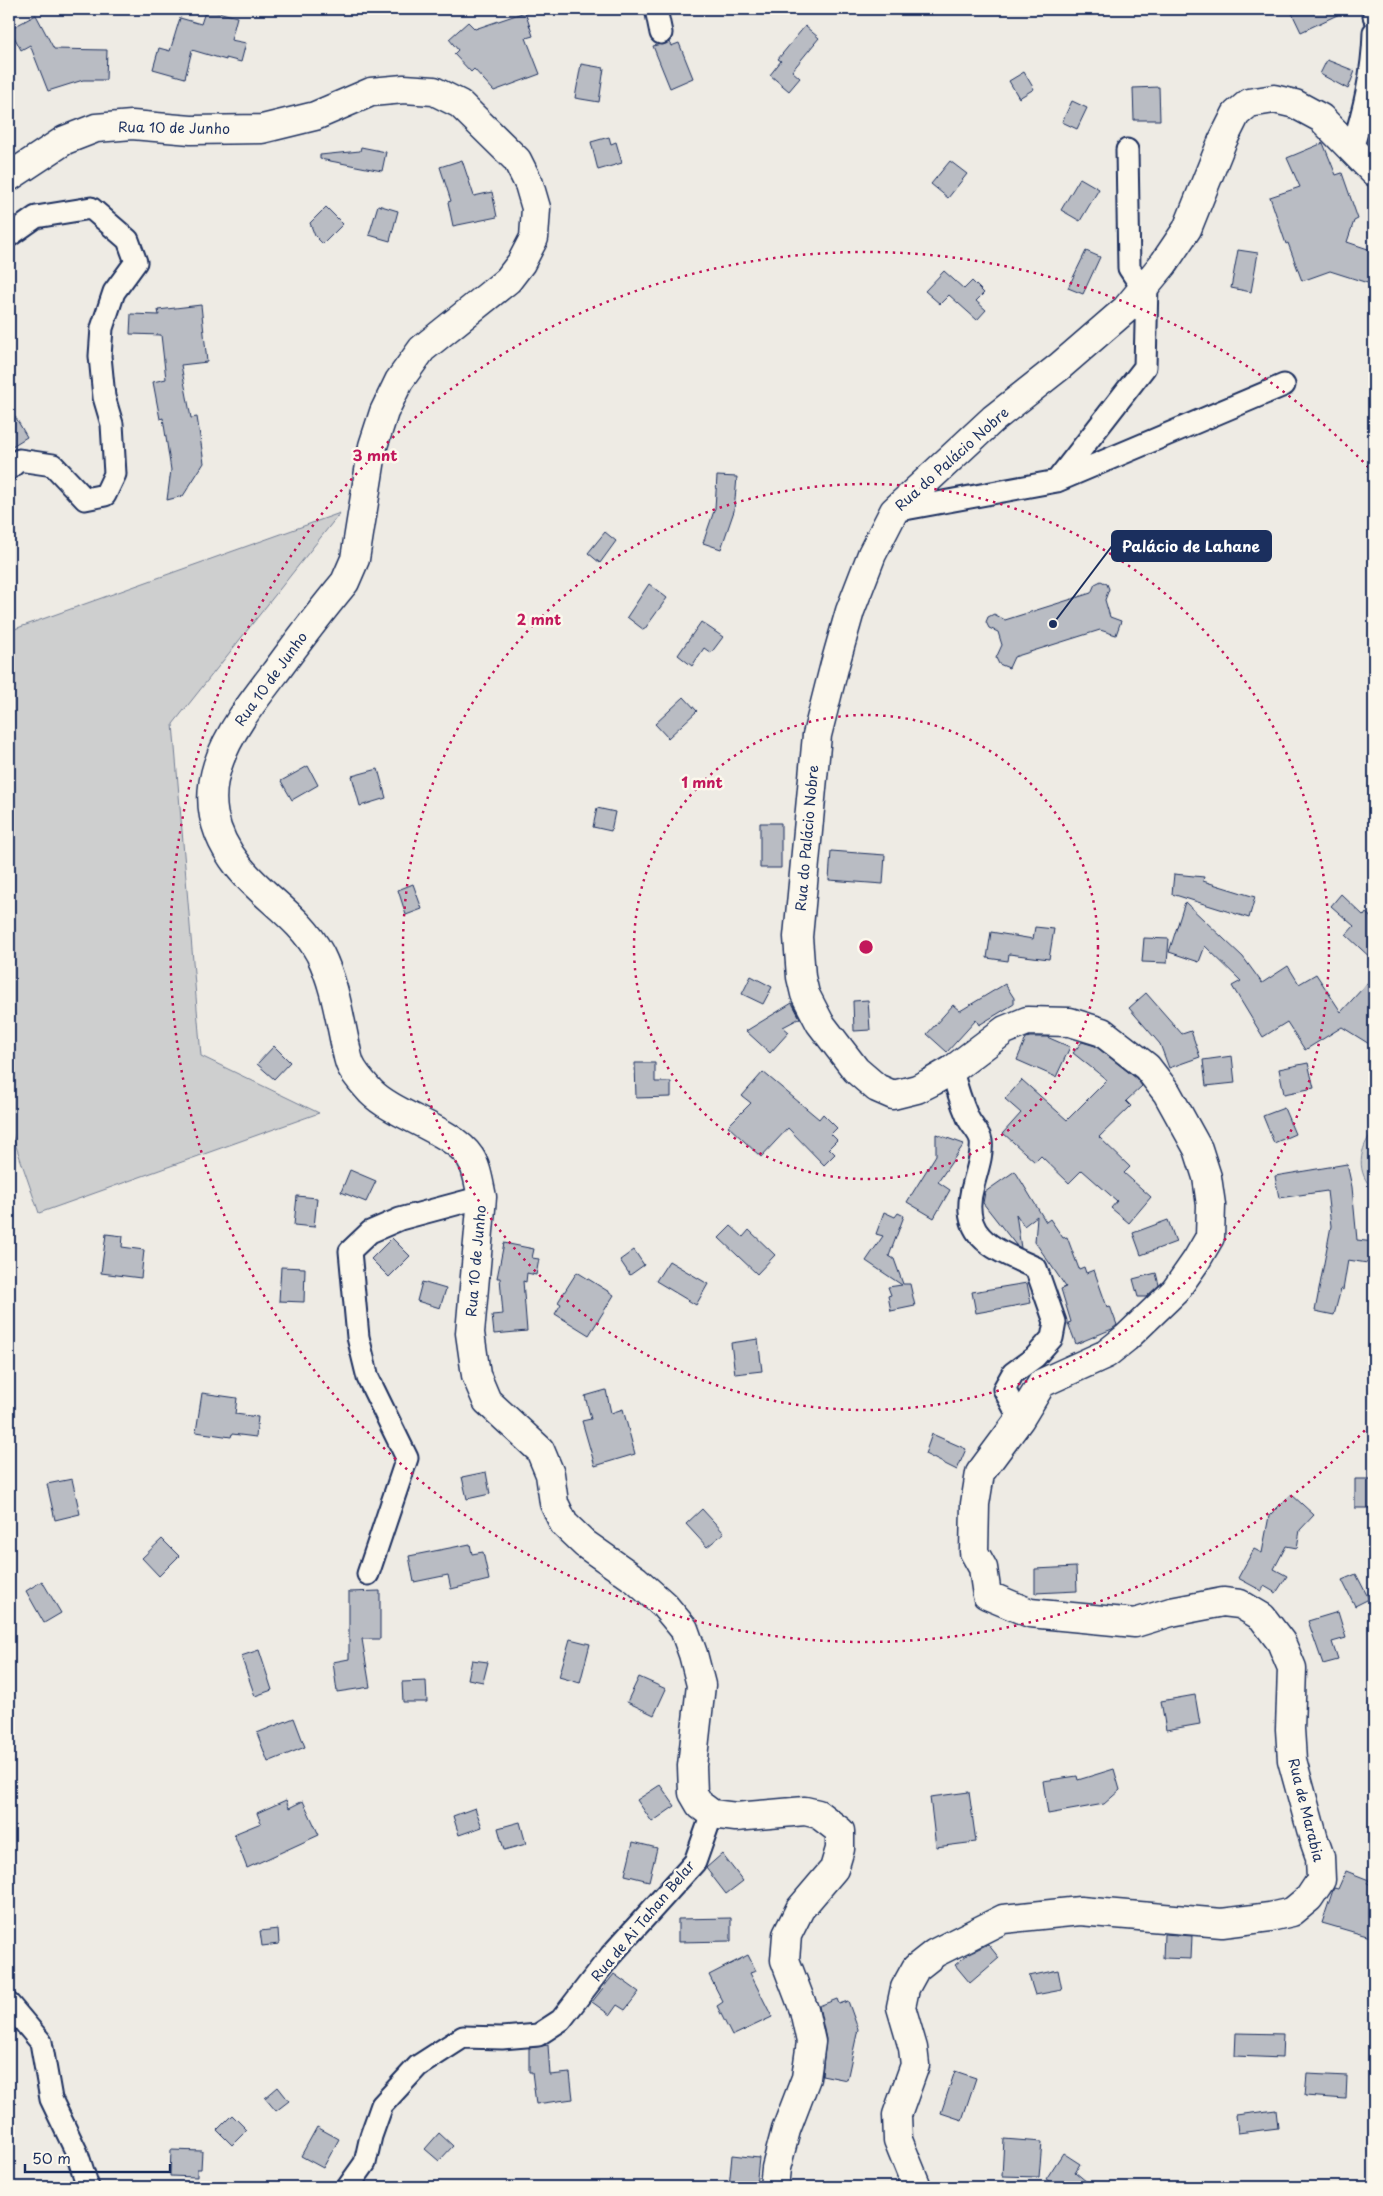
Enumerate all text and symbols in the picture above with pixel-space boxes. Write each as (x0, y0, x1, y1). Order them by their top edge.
street label: Rua 10 de Junho (118, 116, 230, 139)
street label: Rua do Palácio Nobre (890, 402, 1013, 515)
text: 3 mnt (352, 443, 398, 466)
callout: Palácio de Lahane (1112, 531, 1271, 561)
text: Palácio de Lahane (1122, 534, 1261, 557)
text: 2 mnt (517, 607, 561, 630)
street label: Rua 10 de Junho (229, 627, 312, 730)
street label: Rua do Palácio Nobre (790, 764, 823, 912)
text: 1 mnt (681, 770, 723, 793)
centre of rings (857, 938, 875, 956)
street label: Rua 10 de Junho (460, 1204, 491, 1318)
street label: Rua de Marabia (1283, 1756, 1330, 1864)
street label: Rua de Ai Tahan Belar (586, 1855, 700, 1986)
scale bar (25, 2141, 170, 2173)
text: 50 m (32, 2146, 71, 2169)

